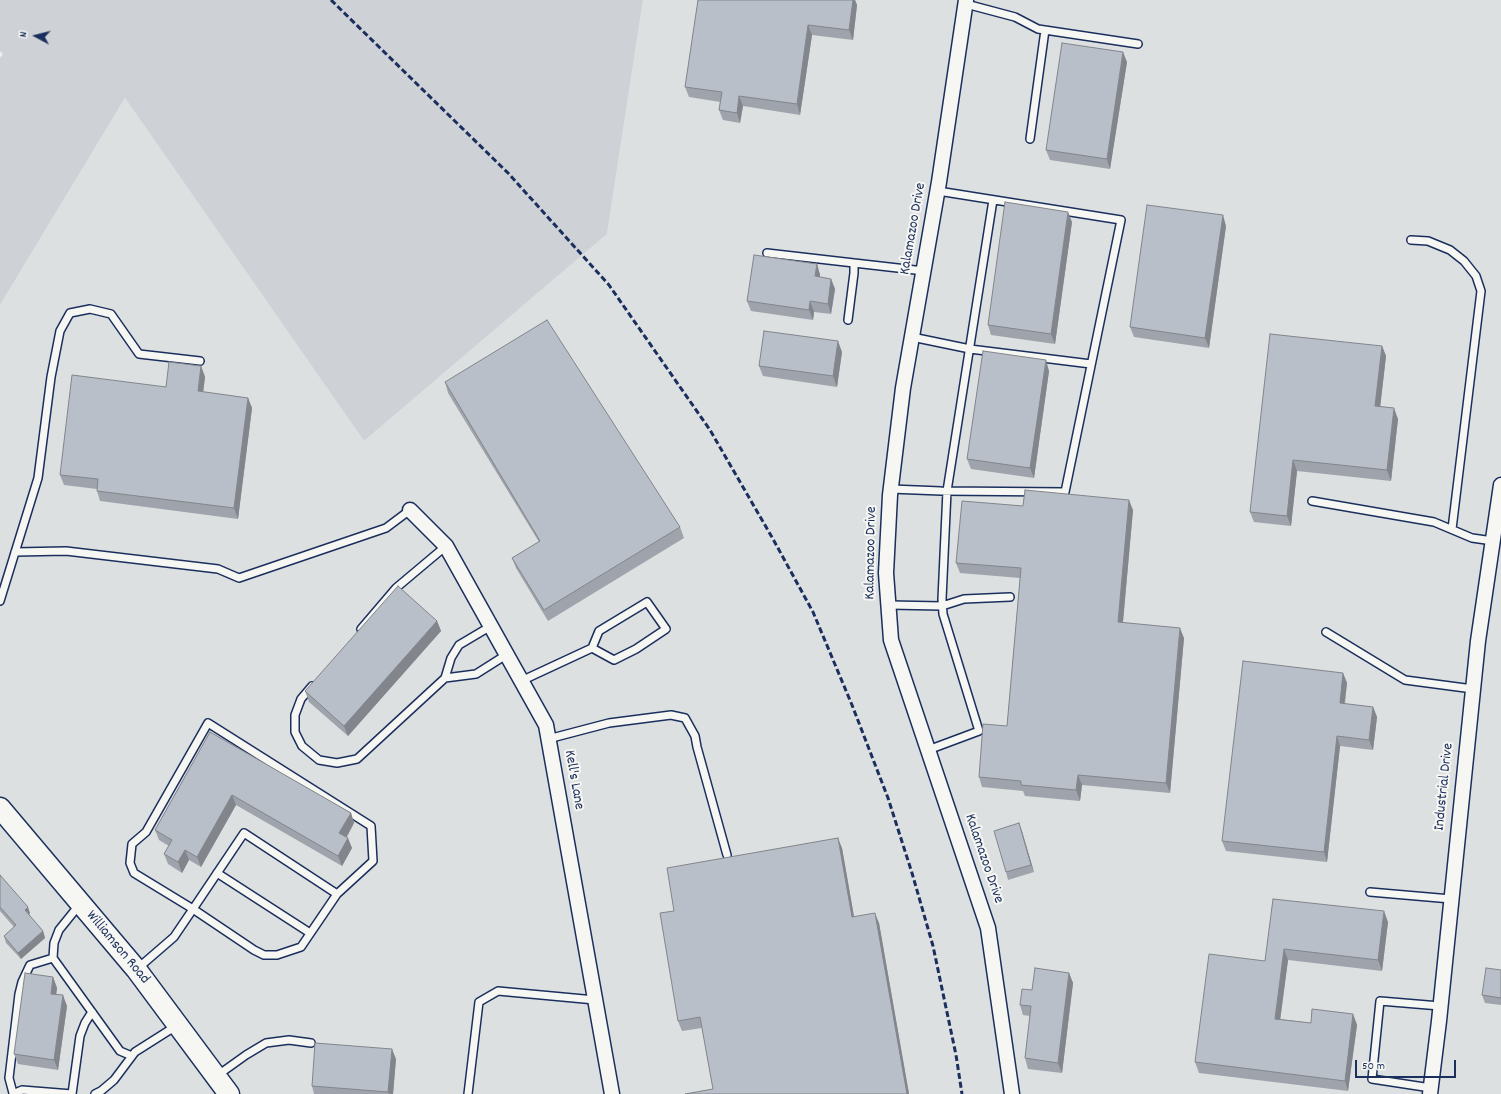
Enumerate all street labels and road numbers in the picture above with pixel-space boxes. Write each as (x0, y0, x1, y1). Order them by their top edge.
street label: Kalamazoo Drive (897, 181, 931, 277)
street label: Kalamazoo Drive (862, 506, 882, 600)
street label: Industrial Drive (1431, 742, 1459, 832)
street label: Kell's Lane (559, 749, 587, 811)
street label: Kalamazoo Drive (959, 812, 1007, 906)
street label: Williamson Road (81, 908, 153, 988)

